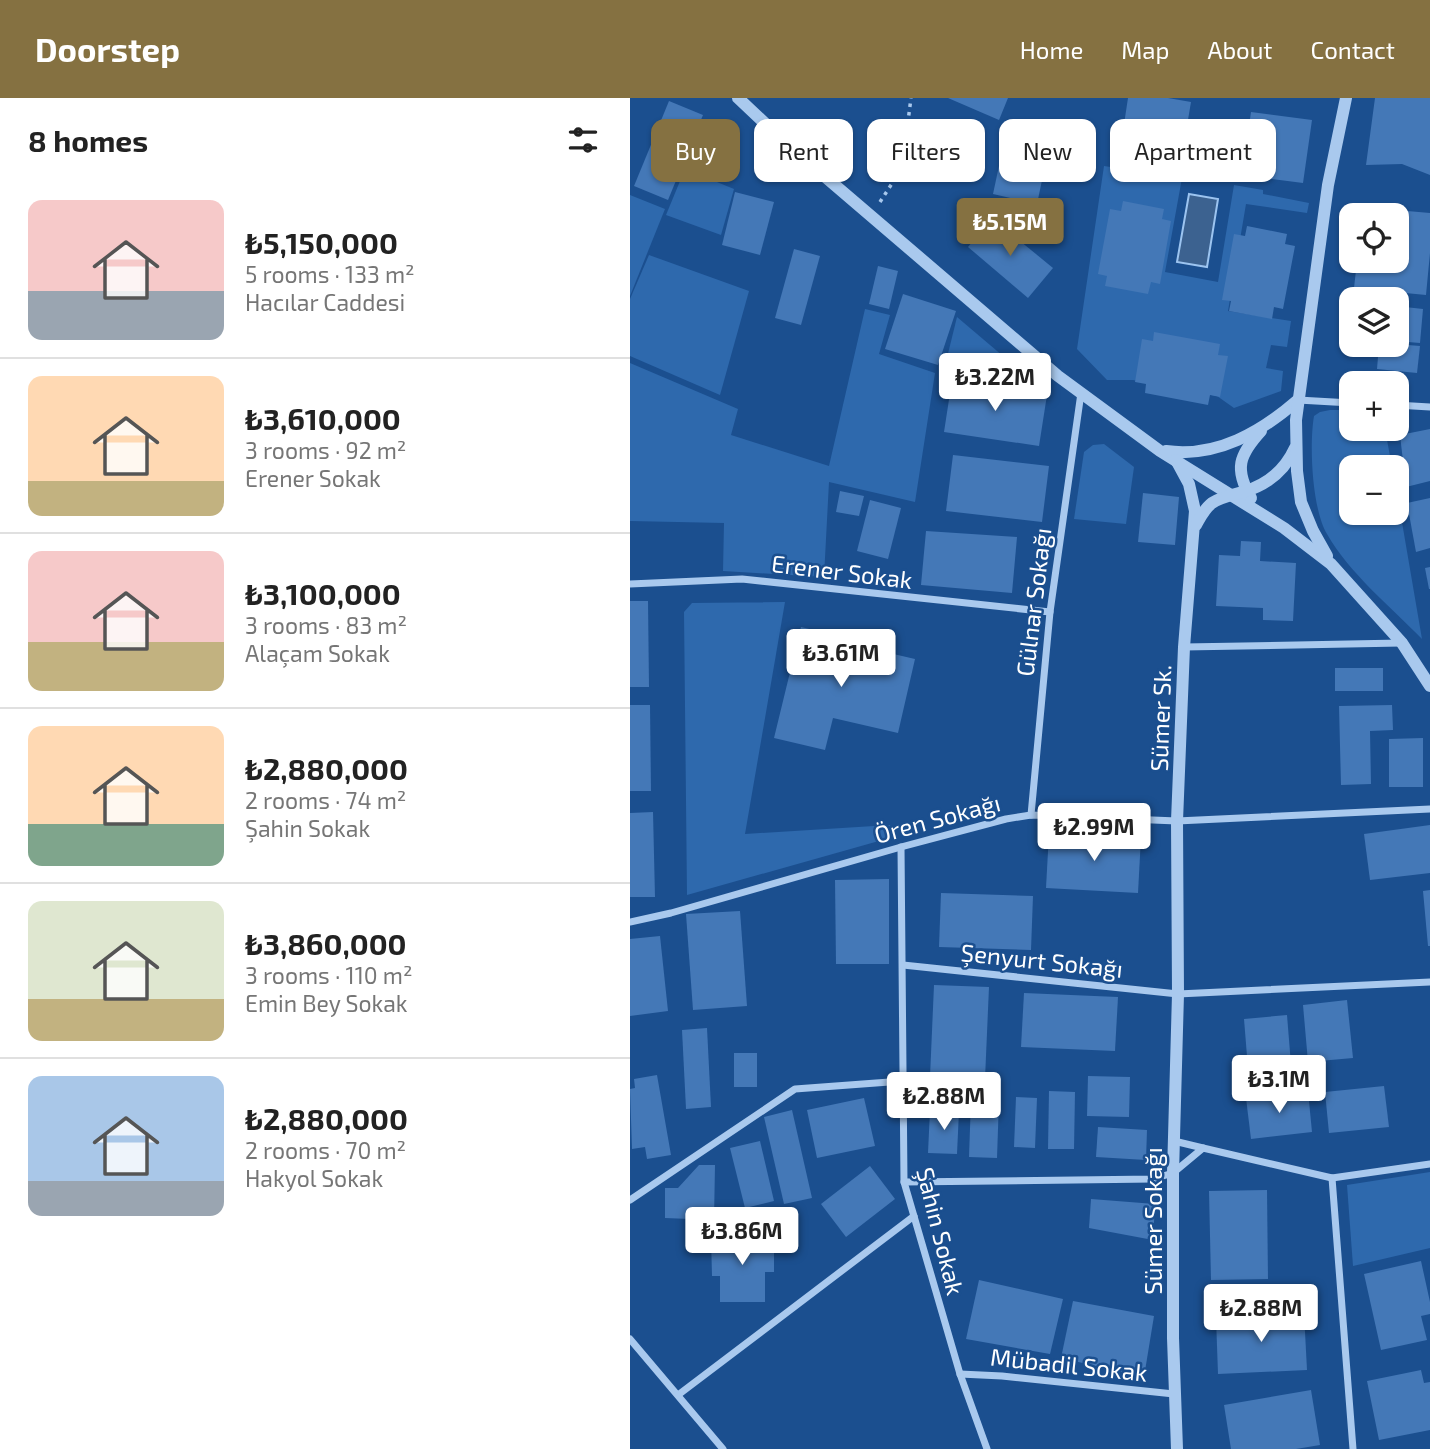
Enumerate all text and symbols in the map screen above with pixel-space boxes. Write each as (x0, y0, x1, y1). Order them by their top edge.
text: Doorstep (35, 29, 180, 69)
text: Home (1020, 35, 1083, 64)
text: Map (1121, 35, 1169, 64)
text: About (1207, 35, 1273, 64)
text: Contact (1311, 35, 1395, 64)
chip: Buy (651, 119, 740, 182)
chip: Rent (754, 119, 853, 182)
chip: Filters (867, 119, 985, 182)
chip: New (999, 119, 1096, 182)
chip: Apartment (1110, 119, 1276, 182)
icon: filters (564, 121, 602, 159)
text: 8 homes (28, 122, 148, 158)
pin: ₺5.15M (953, 198, 1067, 258)
map controls (1339, 203, 1409, 525)
button: locate (1339, 203, 1409, 273)
text: ₺5.15M (973, 207, 1047, 235)
text: ₺5,150,000 (245, 224, 398, 260)
icon: home (84, 228, 168, 312)
text: 5 rooms · 133 m² (245, 260, 415, 288)
button: layers (1339, 287, 1409, 357)
text: Hacılar Caddesi (245, 288, 405, 316)
pin: ₺3.22M (938, 354, 1052, 413)
text: ₺3.22M (955, 362, 1035, 390)
button: + (1339, 371, 1409, 441)
text: ₺3,610,000 (245, 400, 401, 436)
icon: home (84, 404, 168, 488)
text: 3 rooms · 92 m² (245, 436, 406, 464)
button: − (1339, 455, 1409, 525)
text: Erener Sokak (245, 464, 381, 492)
street label: Gülnar Sokağı (1010, 526, 1056, 678)
street label: Erener Sokak (770, 548, 914, 594)
text: ₺3,100,000 (245, 575, 401, 611)
icon: home (84, 579, 168, 663)
text: 3 rooms · 83 m² (245, 611, 407, 639)
pin: ₺3.61M (784, 630, 898, 689)
text: ₺3.61M (803, 638, 879, 666)
text: Alaçam Sokak (245, 639, 390, 667)
street label: Sümer Sk. (1144, 664, 1176, 772)
text: ₺2,880,000 (245, 750, 408, 786)
icon: home (84, 754, 168, 838)
text: 2 rooms · 74 m² (245, 786, 406, 814)
street label: Ören Sokağı (871, 787, 1003, 849)
pin: ₺2.99M (1037, 804, 1151, 863)
text: ₺2.99M (1054, 812, 1134, 840)
text: Şahin Sokak (245, 814, 370, 842)
text: ₺3,860,000 (245, 925, 407, 961)
icon: home (84, 929, 168, 1013)
street label: Şenyurt Sokağı (959, 937, 1124, 984)
text: 3 rooms · 110 m² (245, 961, 412, 989)
text: Emin Bey Sokak (245, 989, 408, 1017)
pin: ₺3.1M (1230, 1056, 1328, 1115)
text: ₺3.1M (1248, 1064, 1310, 1092)
pin: ₺2.88M (887, 1072, 1001, 1132)
text: ₺2.88M (903, 1081, 985, 1109)
text: ₺2,880,000 (245, 1100, 408, 1136)
icon: home (84, 1104, 168, 1188)
text: 2 rooms · 70 m² (245, 1136, 406, 1164)
street label: Sümer Sokağı (1138, 1147, 1167, 1295)
text: Hakyol Sokak (245, 1164, 383, 1192)
street label: Şahin Sokak (910, 1164, 971, 1298)
pin: ₺3.86M (685, 1208, 799, 1267)
text: ₺3.86M (701, 1216, 783, 1244)
pin: ₺2.88M (1204, 1284, 1318, 1344)
text: ₺2.88M (1220, 1293, 1302, 1321)
street label: Mübadil Sokak (989, 1341, 1149, 1387)

